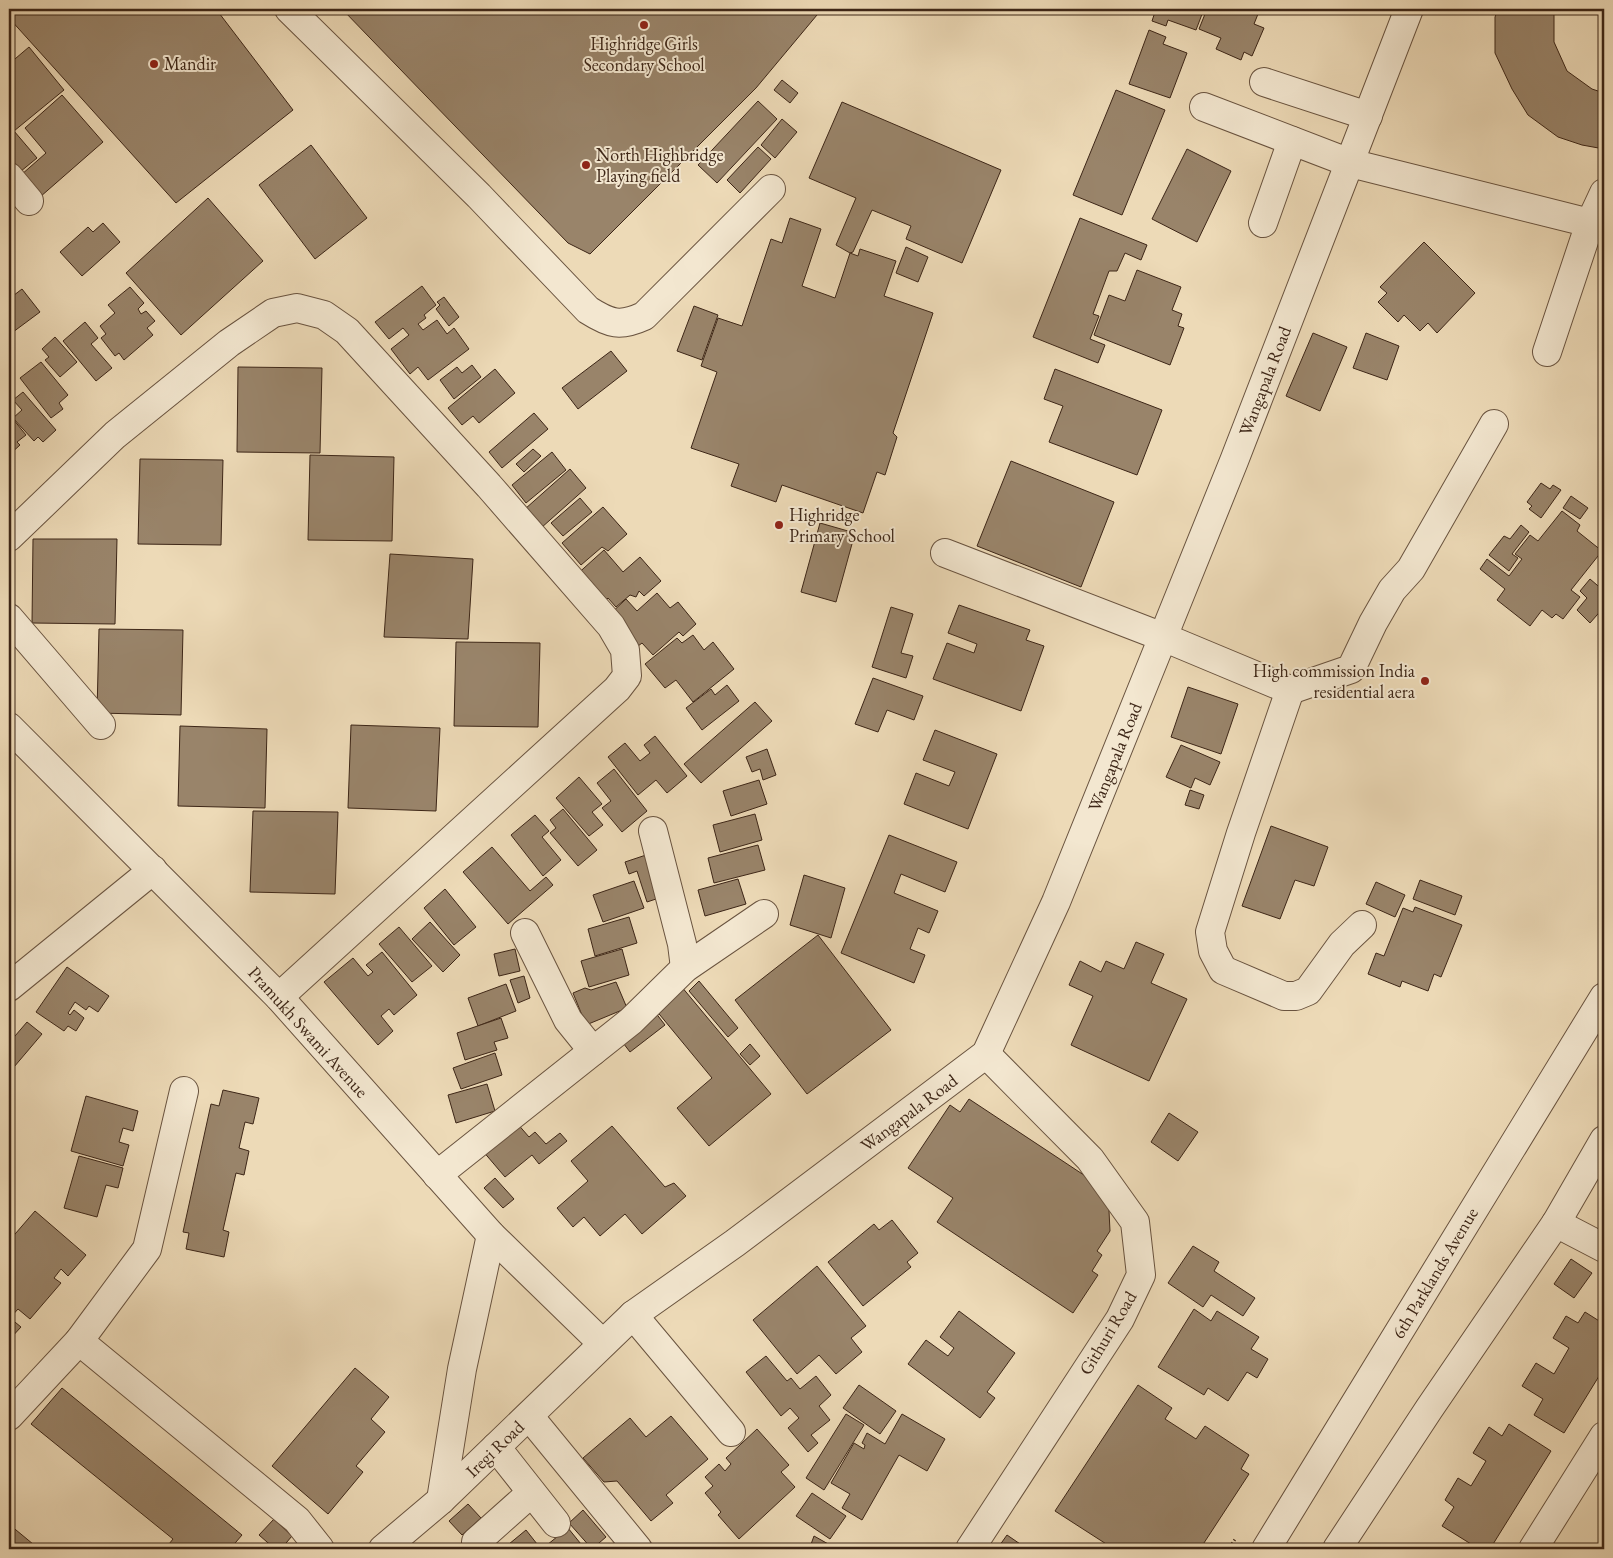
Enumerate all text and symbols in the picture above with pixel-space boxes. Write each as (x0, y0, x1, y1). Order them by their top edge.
marker: Highridge Girls Secondary School (638, 19, 650, 31)
place label: Highridge Girls Secondary School (583, 32, 705, 76)
place label: Mandir (164, 52, 216, 75)
marker: Mandir (148, 58, 160, 70)
place label: North Highbridge Playing field (596, 143, 723, 187)
marker: North Highbridge Playing field (580, 159, 592, 171)
street label: Wangapala Road (1233, 322, 1296, 439)
place label: Highridge Primary School (789, 503, 895, 547)
marker: Highridge Primary School (773, 519, 785, 531)
place label: High commission India residential aera (1253, 659, 1416, 703)
marker: High commission India residential aera (1419, 675, 1431, 687)
street label: Wangapala Road (1082, 698, 1147, 815)
street label: Pramukh Swami Avenue (243, 961, 374, 1102)
street label: Wangapala Road (856, 1068, 962, 1156)
street label: 6th Parklands Avenue (1386, 1203, 1483, 1343)
street label: Githuri Road (1074, 1286, 1142, 1379)
street label: Iregi Road (461, 1415, 529, 1482)

